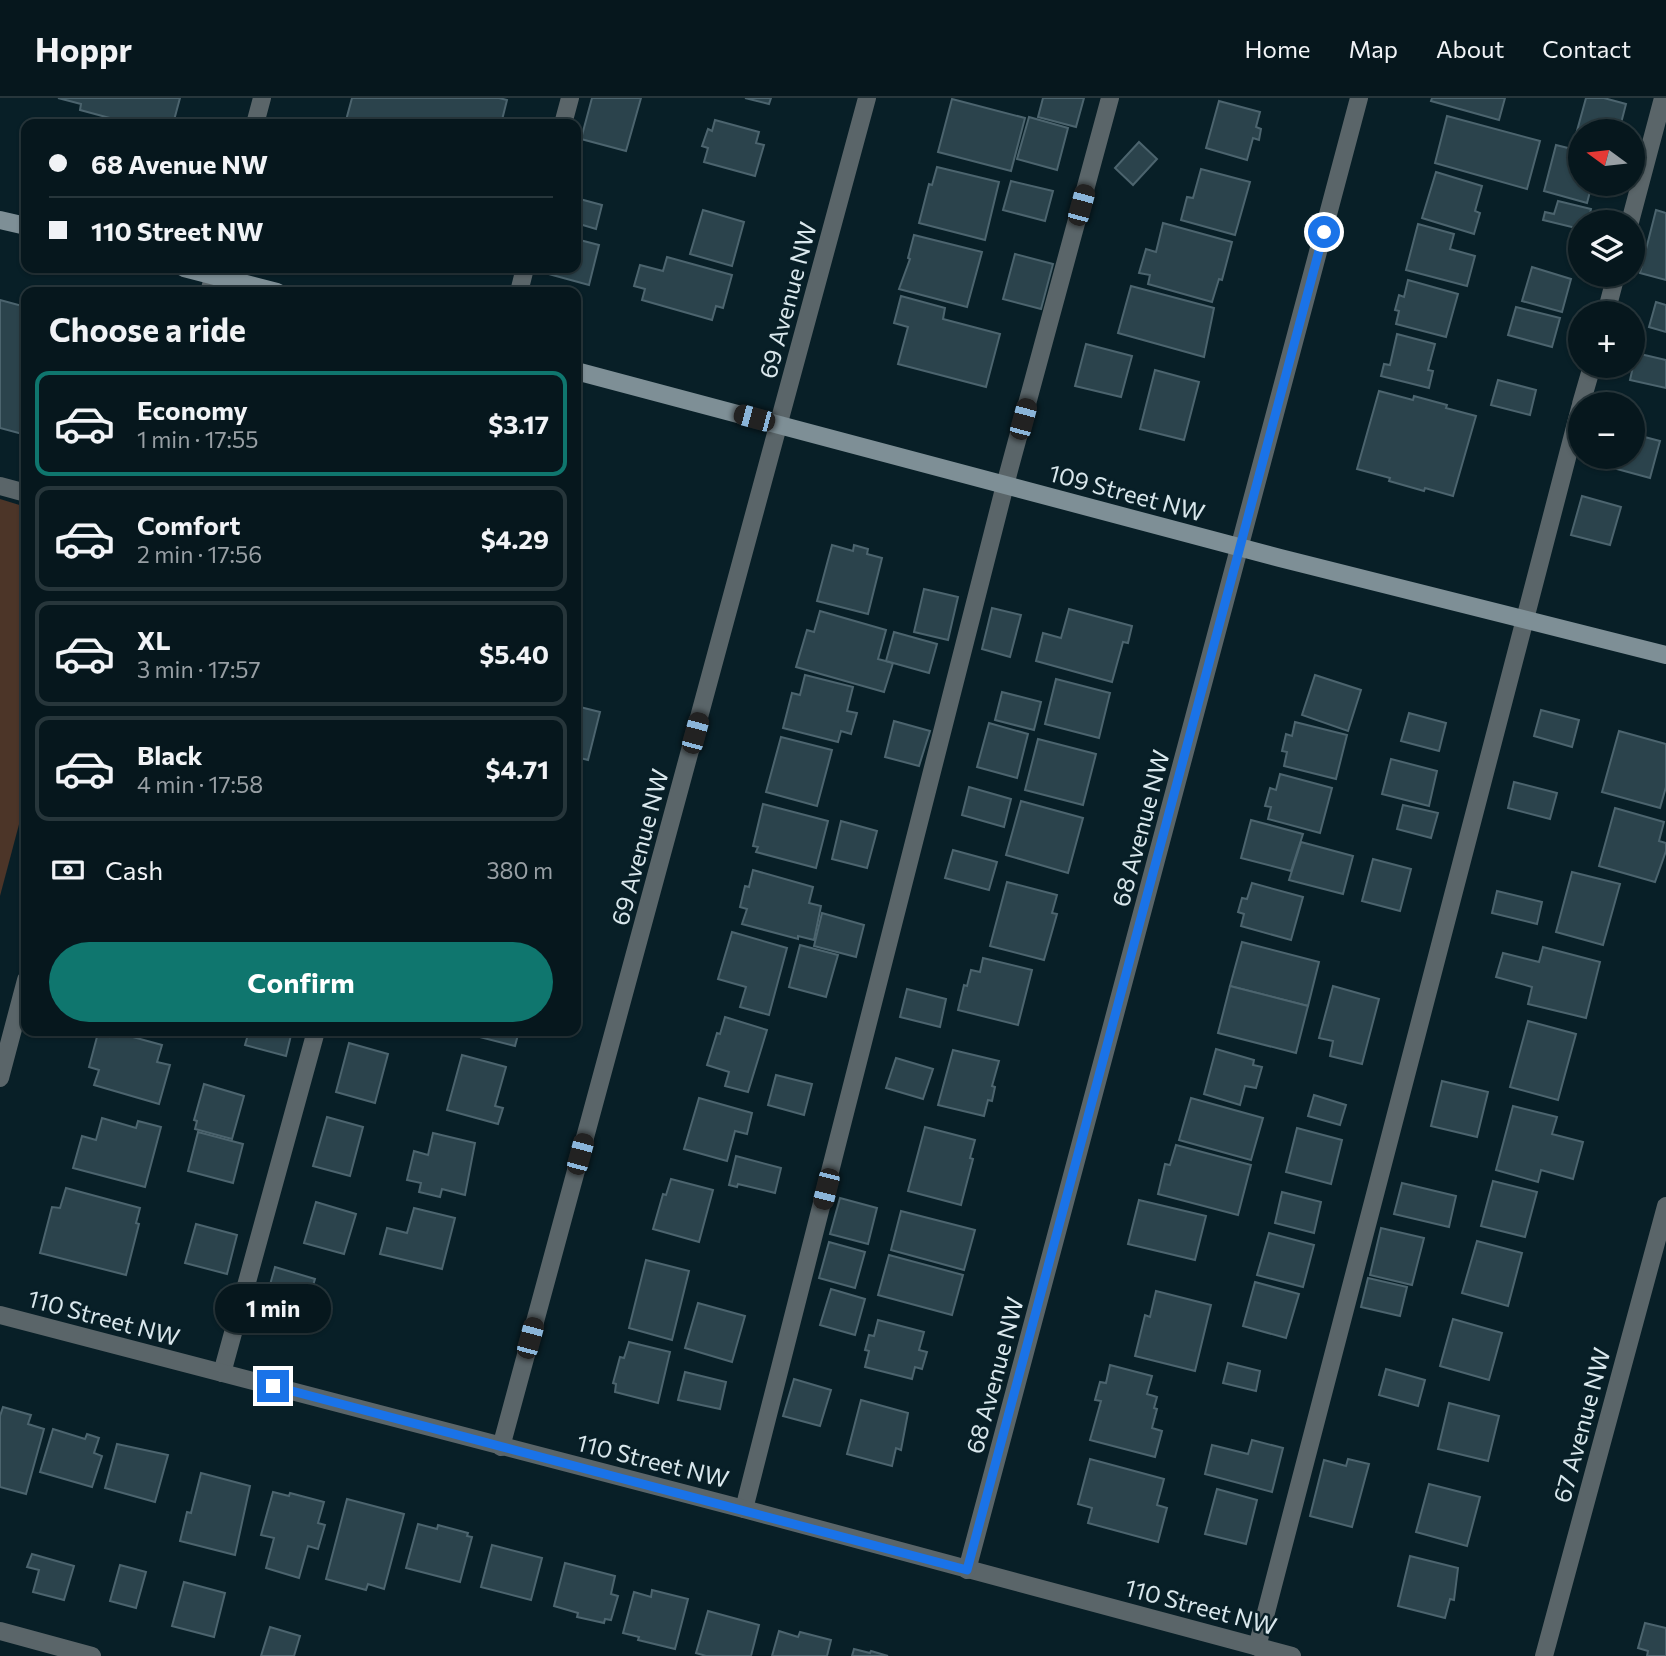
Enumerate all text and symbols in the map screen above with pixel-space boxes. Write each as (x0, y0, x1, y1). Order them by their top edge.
text: Hoppr (35, 28, 132, 69)
text: Home (1245, 34, 1311, 63)
text: Map (1349, 34, 1398, 63)
text: About (1436, 34, 1504, 63)
text: Contact (1542, 34, 1631, 63)
north arrow (1568, 119, 1645, 196)
map controls (1568, 119, 1645, 469)
text: 68 Avenue NW (91, 148, 268, 179)
car (1066, 182, 1097, 228)
button: layers (1568, 210, 1645, 287)
text: 110 Street NW (91, 215, 263, 246)
route start (1308, 216, 1340, 248)
street label: 69 Avenue NW (752, 219, 822, 381)
button: + (1568, 301, 1645, 378)
text: Choose a ride (49, 309, 246, 349)
icon: car (53, 392, 116, 455)
button: − (1568, 392, 1645, 469)
text: Economy (137, 394, 248, 425)
car (1008, 396, 1039, 442)
car (731, 402, 778, 434)
text: $3.17 (488, 408, 549, 439)
text: 1 min · 17:55 (137, 425, 258, 453)
street label: 109 Street NW (1046, 457, 1208, 527)
icon: car (53, 507, 116, 570)
text: Comfort (137, 509, 240, 540)
text: $4.29 (481, 523, 549, 554)
text: 2 min · 17:56 (137, 540, 262, 568)
icon: car (53, 622, 116, 685)
text: XL (137, 624, 171, 655)
text: $5.40 (479, 638, 549, 669)
text: 3 min · 17:57 (137, 655, 261, 683)
car (680, 710, 711, 756)
icon: car (53, 737, 116, 800)
text: Black (137, 739, 203, 770)
street label: 68 Avenue NW (1105, 747, 1175, 909)
text: $4.71 (486, 753, 549, 784)
street label: 69 Avenue NW (604, 766, 674, 928)
text: 4 min · 17:58 (137, 770, 263, 798)
icon: cash (49, 851, 87, 889)
text: Cash (105, 854, 163, 885)
text: 380 m (486, 856, 553, 884)
button: Confirm (49, 942, 553, 1022)
car (565, 1131, 596, 1177)
car (811, 1166, 842, 1212)
street label: 110 Street NW (25, 1283, 183, 1351)
callout: 1 min (215, 1284, 331, 1334)
text: 1 min (246, 1294, 300, 1322)
street label: 68 Avenue NW (959, 1294, 1029, 1456)
car (515, 1315, 546, 1361)
street label: 67 Avenue NW (1546, 1344, 1616, 1506)
route end (257, 1370, 289, 1402)
street label: 110 Street NW (574, 1427, 732, 1493)
street label: 110 Street NW (1122, 1572, 1280, 1640)

